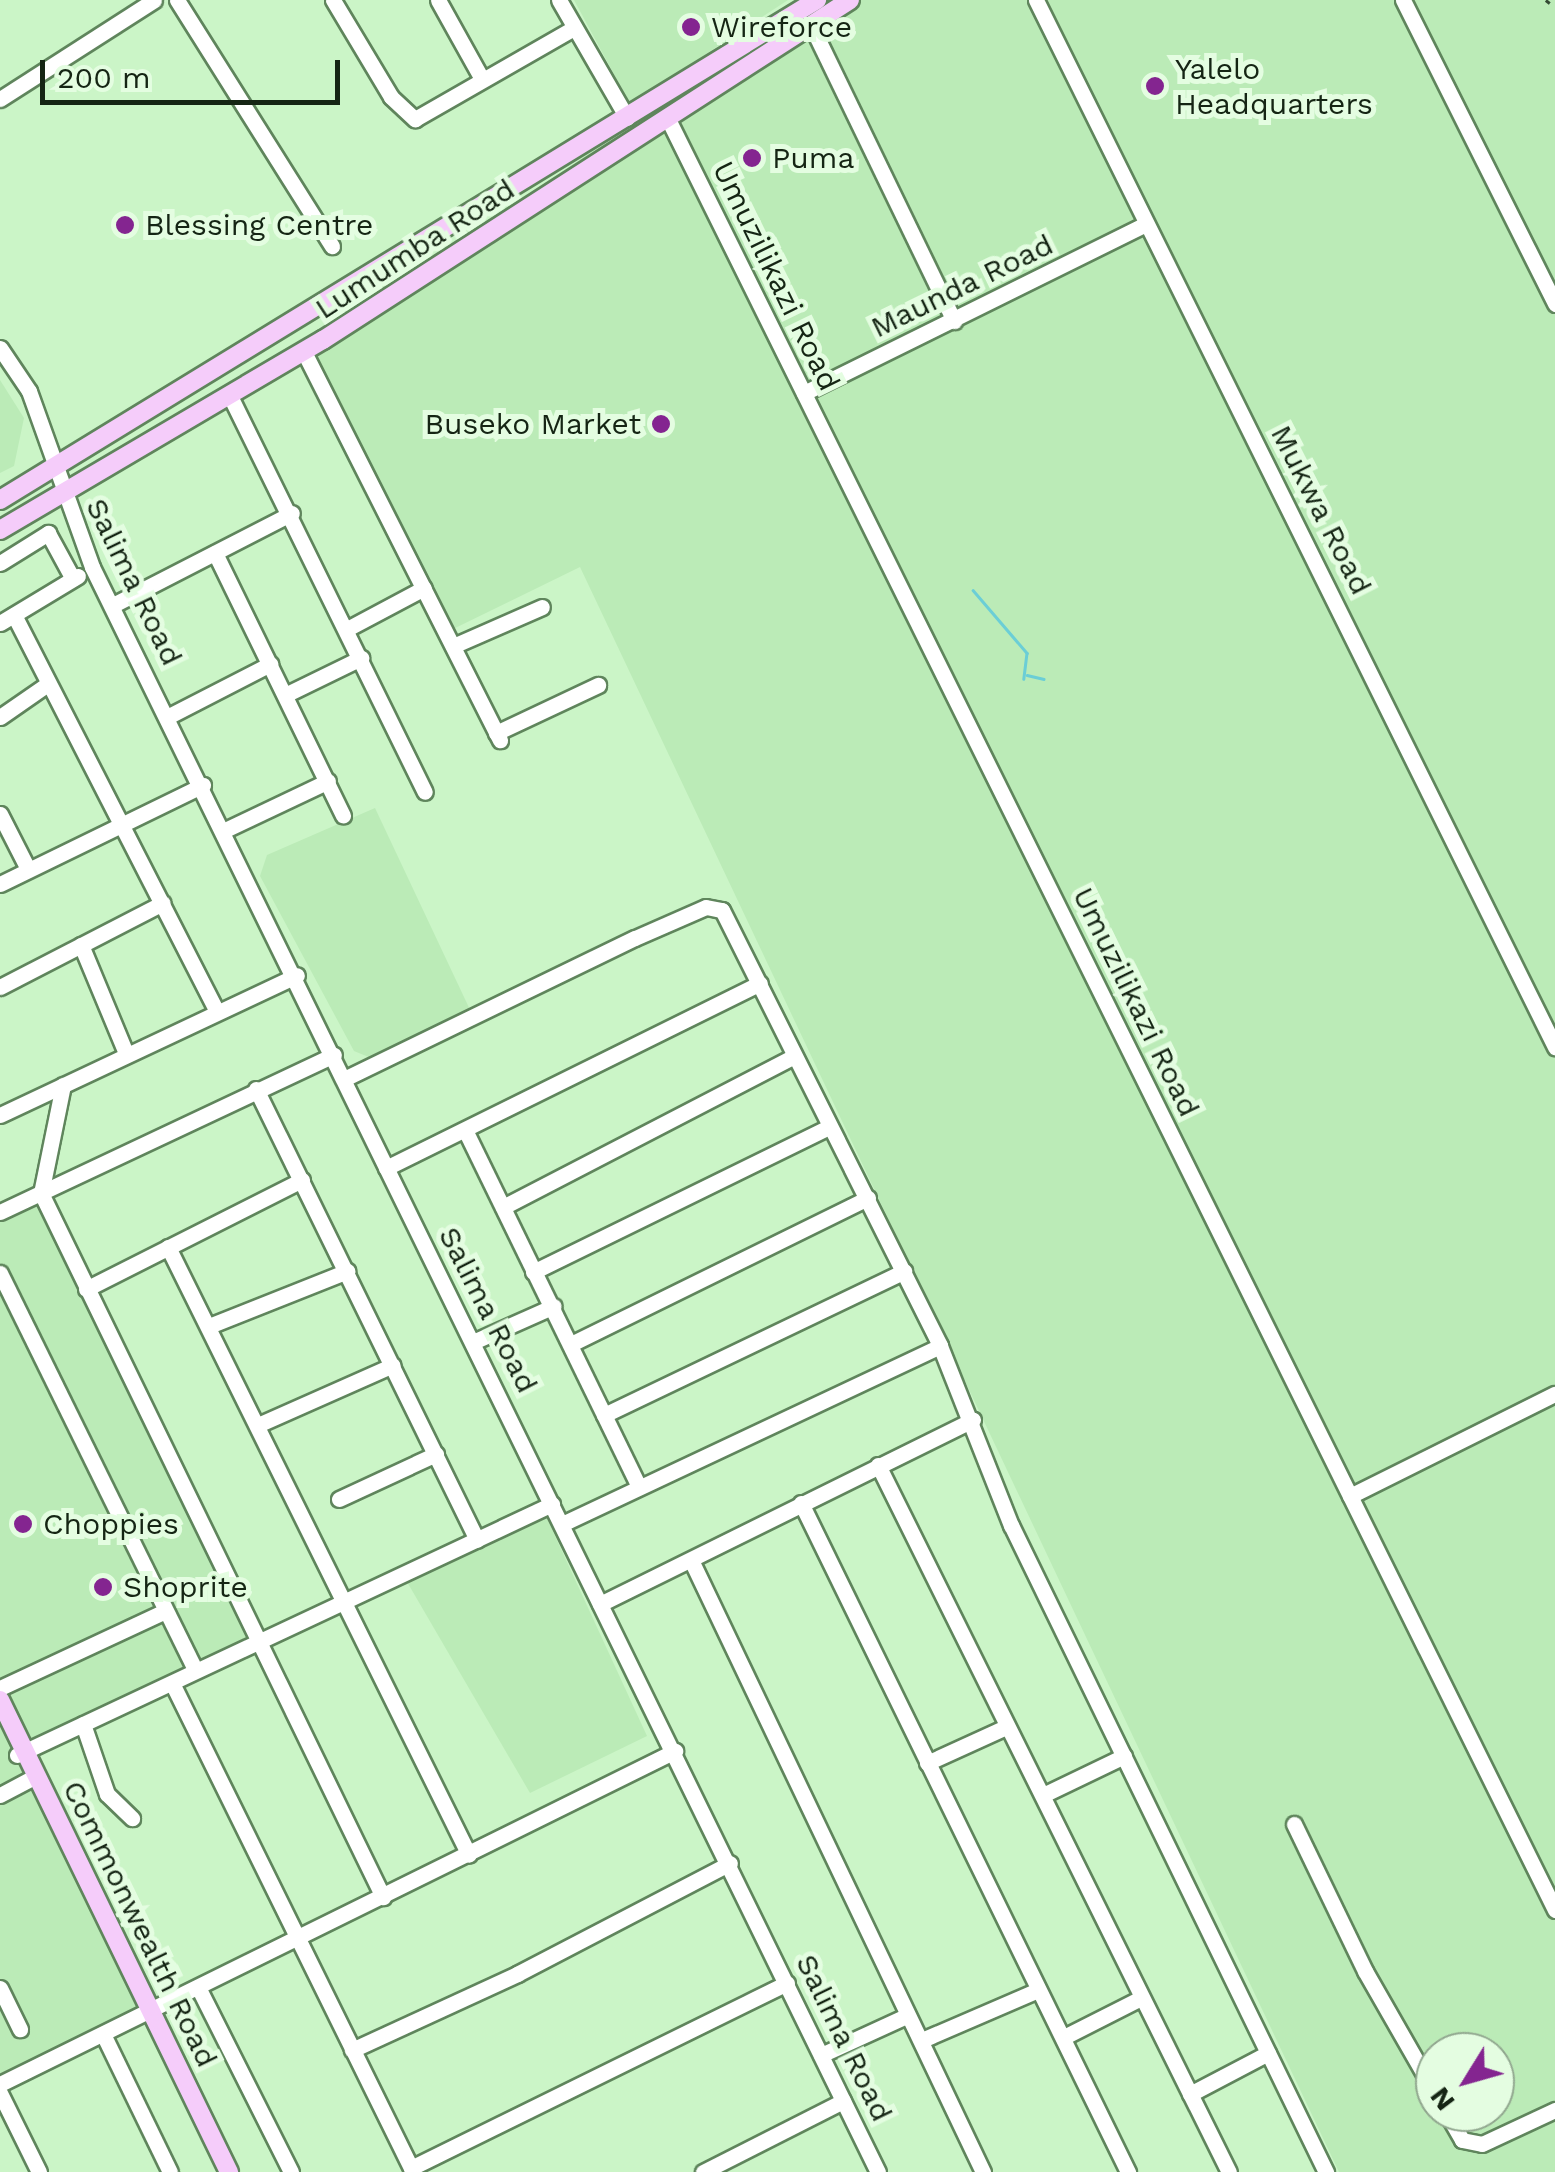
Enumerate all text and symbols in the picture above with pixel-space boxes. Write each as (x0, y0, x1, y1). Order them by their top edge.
place label: Wireforce (711, 9, 852, 45)
marker: Wireforce (680, 16, 702, 38)
scale bar (45, 40, 345, 102)
place label: Yalelo Headquarters (1175, 51, 1373, 122)
text: 200 m (57, 60, 151, 95)
marker: Yalelo Headquarters (1144, 75, 1166, 97)
place label: Puma (772, 140, 854, 176)
marker: Puma (741, 147, 763, 169)
street label: Umuzilikazi Road (705, 156, 847, 396)
street label: Lumumba Road (308, 171, 522, 327)
place label: Blessing Centre (145, 207, 373, 243)
marker: Blessing Centre (114, 214, 136, 236)
street label: Maunda Road (865, 226, 1059, 346)
place label: Buseko Market (425, 406, 641, 442)
marker: Buseko Market (650, 413, 672, 435)
street label: Mukwa Road (1263, 419, 1379, 601)
street label: Salima Road (78, 492, 190, 672)
street label: Umuzilikazi Road (1065, 882, 1207, 1122)
street label: Salima Road (431, 1221, 545, 1399)
place label: Choppies (43, 1506, 179, 1542)
marker: Choppies (12, 1513, 34, 1535)
place label: Shoprite (123, 1569, 248, 1605)
marker: Shoprite (92, 1576, 114, 1598)
street label: Commonwealth Road (55, 1775, 225, 2073)
street label: Salima Road (788, 1948, 900, 2128)
north arrow (1415, 2032, 1515, 2132)
text: N (1423, 2081, 1462, 2117)

